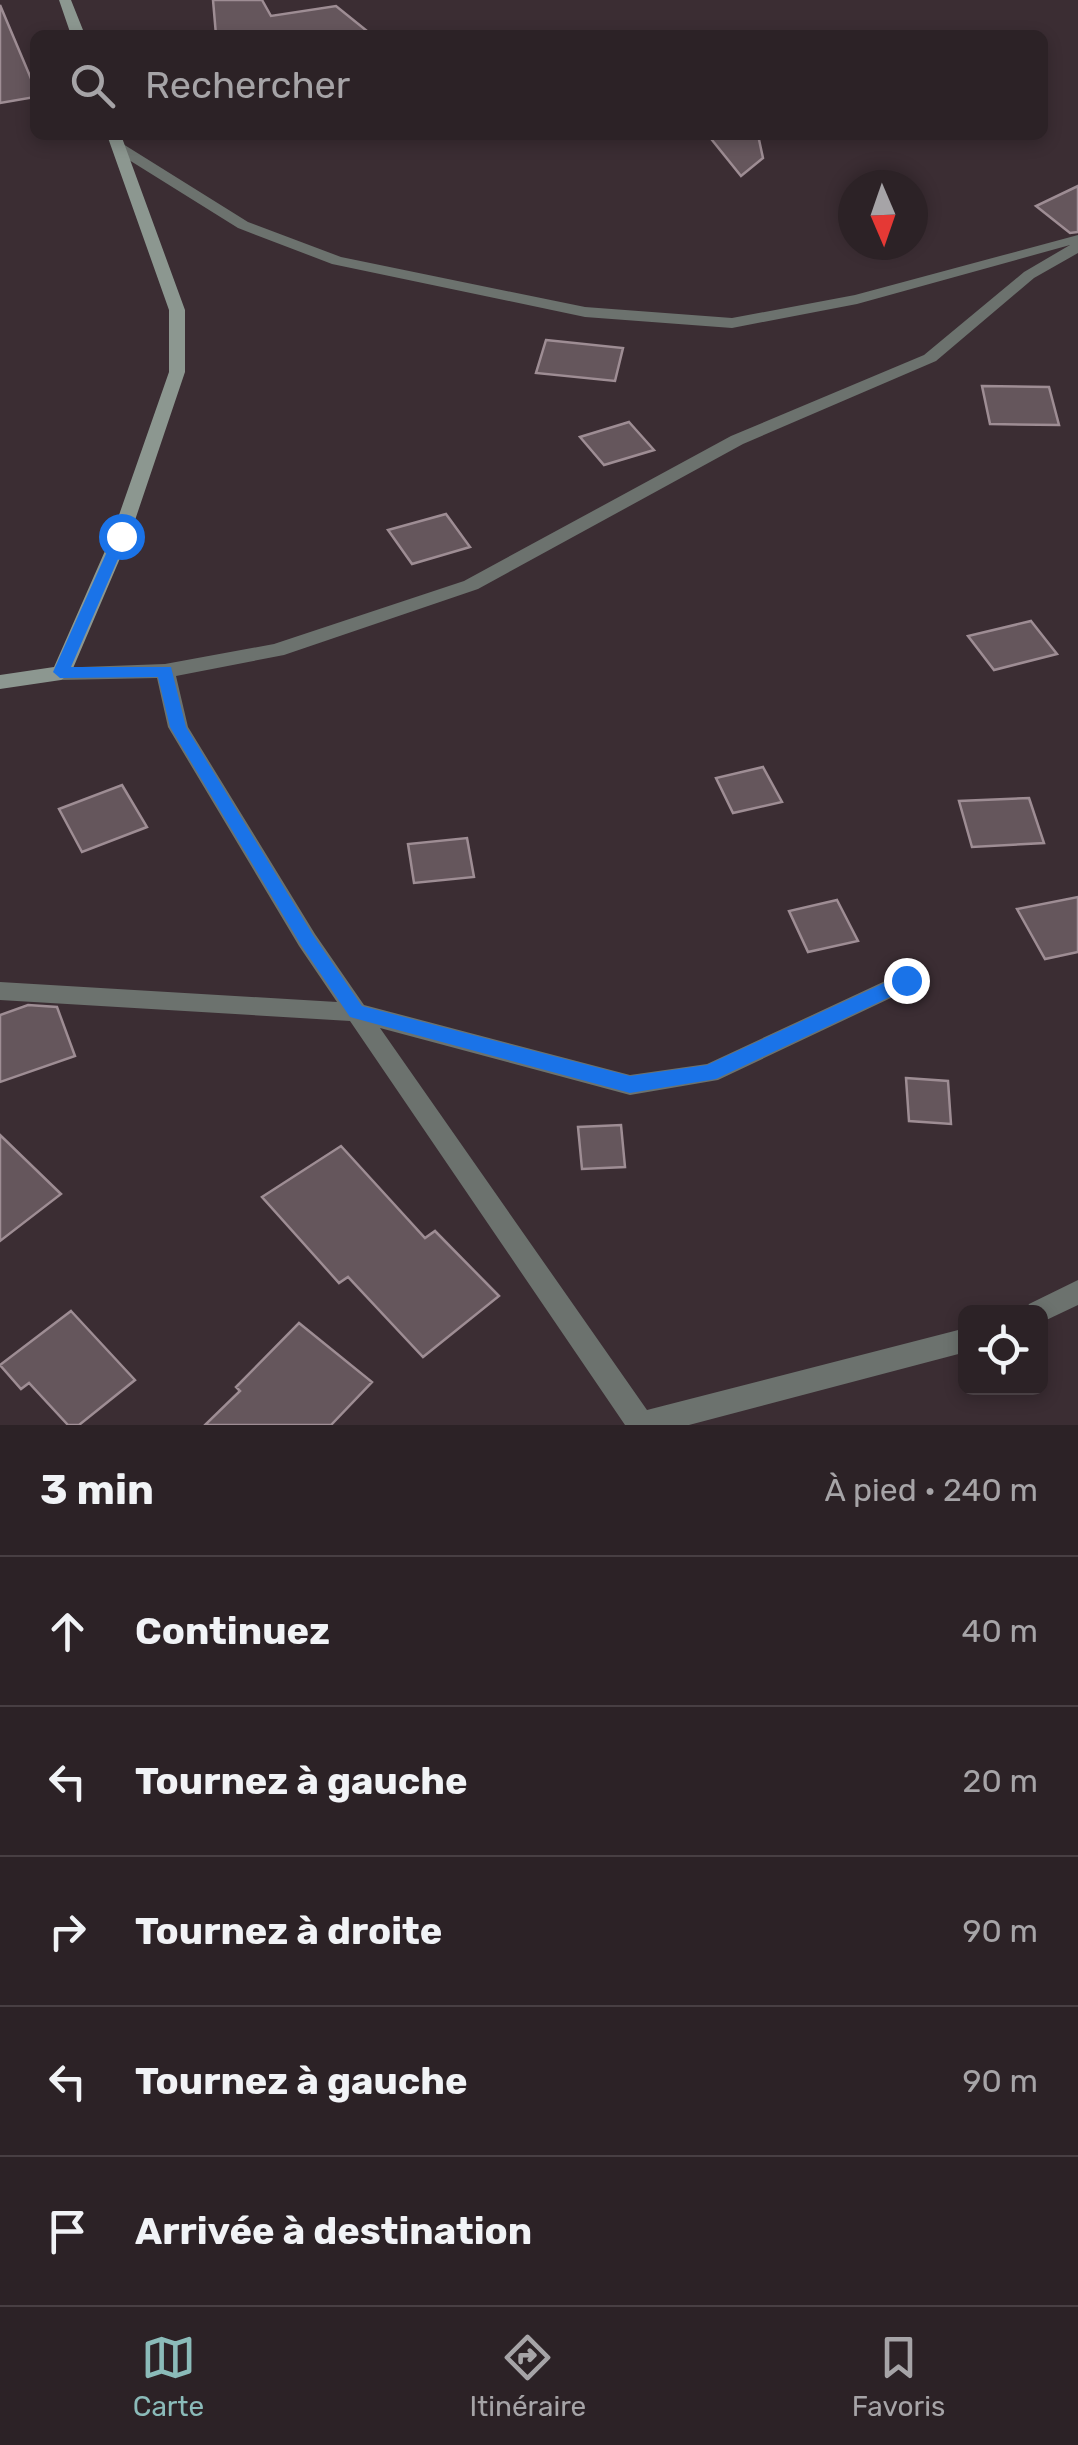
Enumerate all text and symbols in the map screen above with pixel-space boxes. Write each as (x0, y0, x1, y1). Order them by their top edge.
search box (30, 30, 1048, 140)
icon: search (65, 58, 120, 113)
text: Rechercher (145, 62, 350, 108)
north arrow (838, 170, 928, 260)
route start (99, 514, 145, 560)
route end (884, 958, 930, 1004)
map controls (958, 1305, 1048, 1395)
button: locate (958, 1305, 1048, 1395)
text: 3 min (40, 1465, 154, 1515)
text: À pied · 240 m (825, 1471, 1038, 1509)
icon: ahead (40, 1604, 95, 1659)
text: Continuez (135, 1608, 330, 1654)
text: 40 m (962, 1612, 1038, 1650)
icon: left (40, 1754, 95, 1809)
text: Tournez à gauche (135, 1758, 468, 1804)
text: 20 m (963, 1762, 1038, 1800)
icon: right (40, 1904, 95, 1959)
text: Tournez à droite (135, 1908, 442, 1954)
text: 90 m (962, 1912, 1038, 1950)
icon: left (40, 2054, 95, 2109)
text: Tournez à gauche (135, 2058, 468, 2104)
text: 90 m (962, 2062, 1038, 2100)
icon: arrive (40, 2204, 95, 2259)
text: Arrivée à destination (135, 2208, 532, 2254)
tab: Carte (133, 2330, 204, 2423)
tab: Itinéraire (470, 2330, 586, 2423)
tab: Favoris (852, 2330, 945, 2423)

